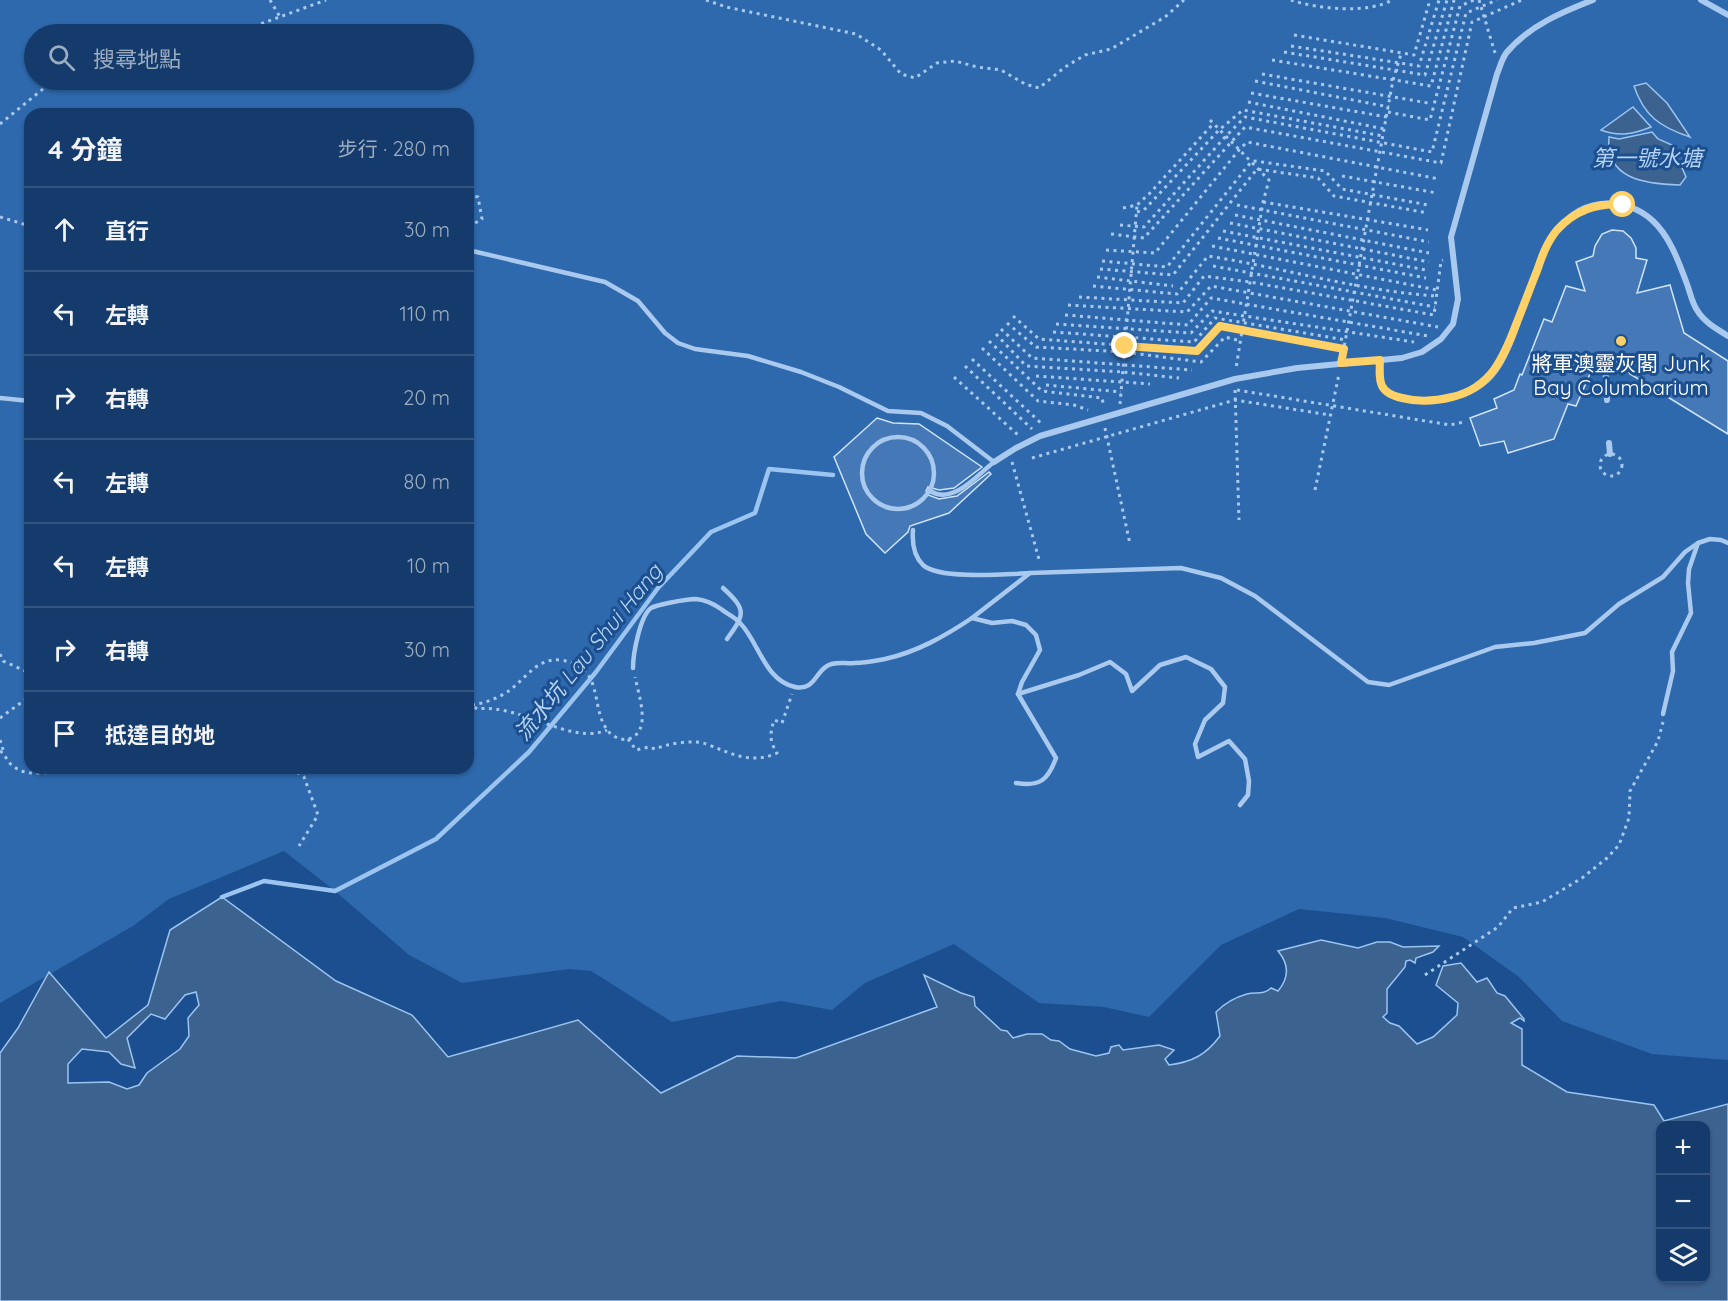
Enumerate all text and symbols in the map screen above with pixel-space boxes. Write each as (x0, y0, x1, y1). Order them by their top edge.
search box (24, 24, 474, 90)
icon: search (45, 41, 78, 74)
text: 搜尋地點 (93, 45, 181, 73)
text: 4 分鐘 (48, 133, 123, 166)
text: 步行 · 280 m (338, 136, 450, 161)
water label: 第一號水塘 (1592, 144, 1706, 172)
route start (1609, 191, 1635, 217)
icon: ahead (48, 213, 81, 246)
text: 直行 (105, 217, 149, 245)
text: 30 m (404, 217, 450, 242)
icon: left (48, 297, 81, 330)
text: 左轉 (105, 301, 149, 329)
text: 110 m (400, 301, 450, 326)
route end (1111, 332, 1137, 358)
marker: 將軍澳靈灰閣 Junk Bay Columbarium (1614, 334, 1628, 348)
place label: 將軍澳靈灰閣 Junk Bay Columbarium (1531, 350, 1711, 400)
icon: right (48, 381, 81, 414)
text: 右轉 (105, 385, 149, 413)
text: 20 m (403, 385, 450, 410)
icon: left (48, 465, 81, 498)
text: 左轉 (105, 469, 149, 497)
text: 80 m (404, 469, 450, 494)
icon: left (48, 549, 81, 582)
text: 左轉 (105, 553, 149, 581)
text: 10 m (407, 553, 450, 578)
water label: 流水坑 Lau Shui Hang (508, 557, 669, 746)
icon: right (48, 633, 81, 666)
text: 右轉 (105, 637, 149, 665)
text: 30 m (404, 637, 450, 662)
icon: arrive (48, 717, 81, 750)
text: 抵達目的地 (105, 721, 215, 749)
map controls (1656, 1121, 1710, 1283)
button: + (1656, 1121, 1710, 1175)
button: − (1656, 1175, 1710, 1229)
button: layers (1656, 1229, 1710, 1283)

